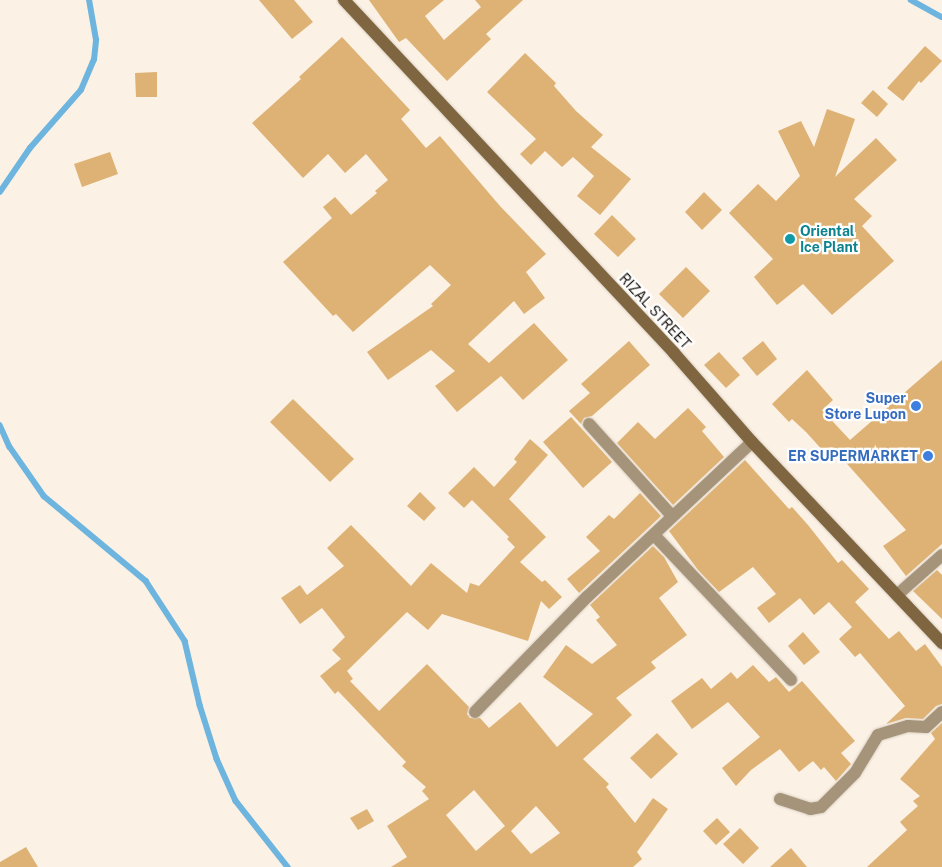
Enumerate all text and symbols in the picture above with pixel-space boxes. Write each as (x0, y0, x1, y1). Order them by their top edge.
place label: Oriental Ice Plant (800, 223, 858, 256)
marker: Oriental Ice Plant (784, 233, 796, 245)
street label: RIZAL STREET (616, 270, 694, 352)
place label: Super Store Lupon (824, 390, 906, 422)
marker: Super Store Lupon (910, 400, 922, 412)
place label: ER SUPERMARKET (788, 448, 918, 464)
marker: ER SUPERMARKET (922, 450, 934, 462)

